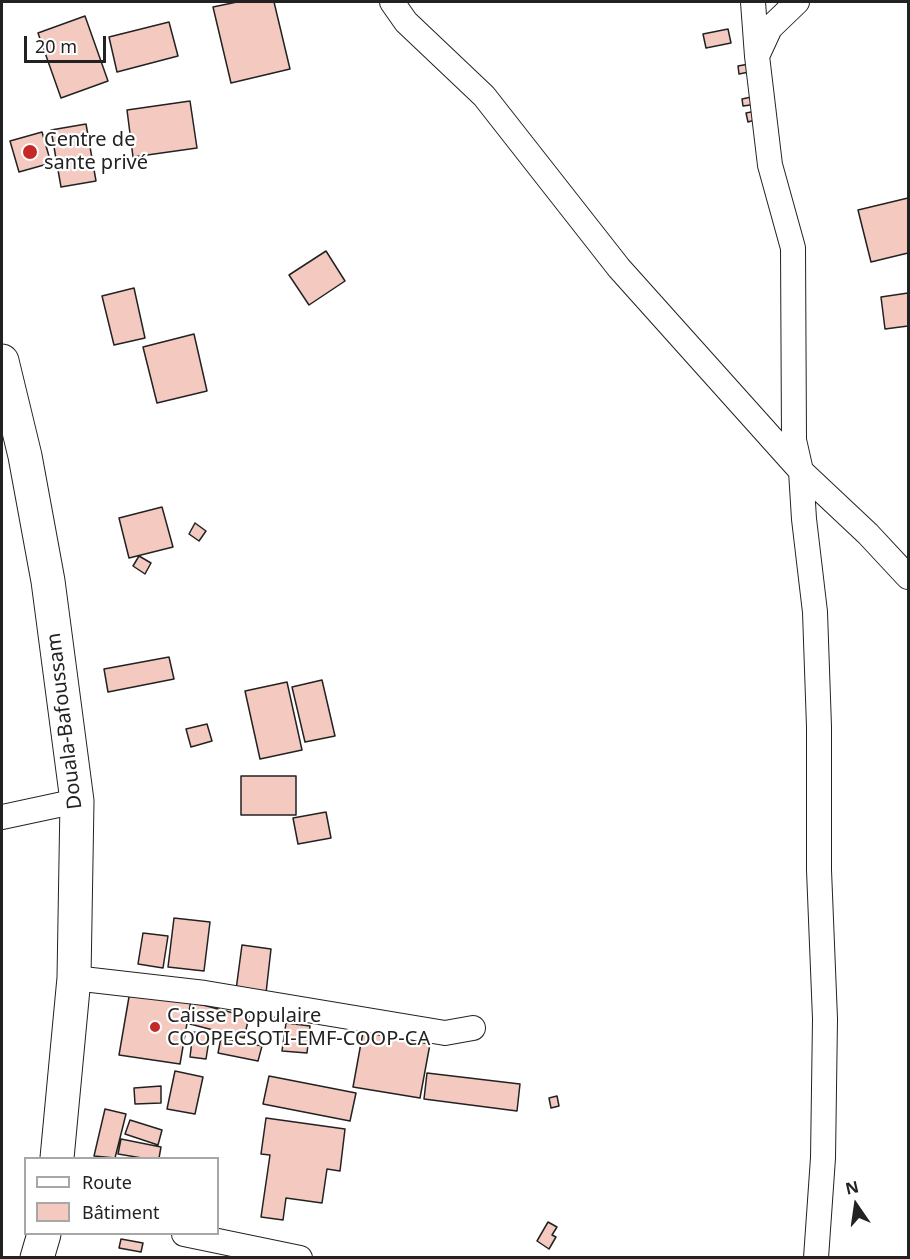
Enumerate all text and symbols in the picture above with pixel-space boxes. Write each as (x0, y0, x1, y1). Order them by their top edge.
scale bar (27, 24, 110, 62)
text: 20 m (35, 34, 77, 58)
place label: Centre de sante privé (44, 128, 148, 175)
marker: Centre de sante privé (21, 143, 39, 161)
street label: Douala-Bafoussam (42, 631, 88, 811)
place label: Caisse Populaire COOPECSOTI-EMF-COOP-CA (167, 1004, 430, 1051)
marker: Caisse Populaire COOPECSOTI-EMF-COOP-CA (148, 1020, 162, 1034)
legend (24, 1157, 219, 1235)
text: Route (82, 1170, 132, 1194)
north arrow (826, 1175, 886, 1235)
text: N (843, 1175, 861, 1200)
text: Bâtiment (82, 1200, 160, 1224)

